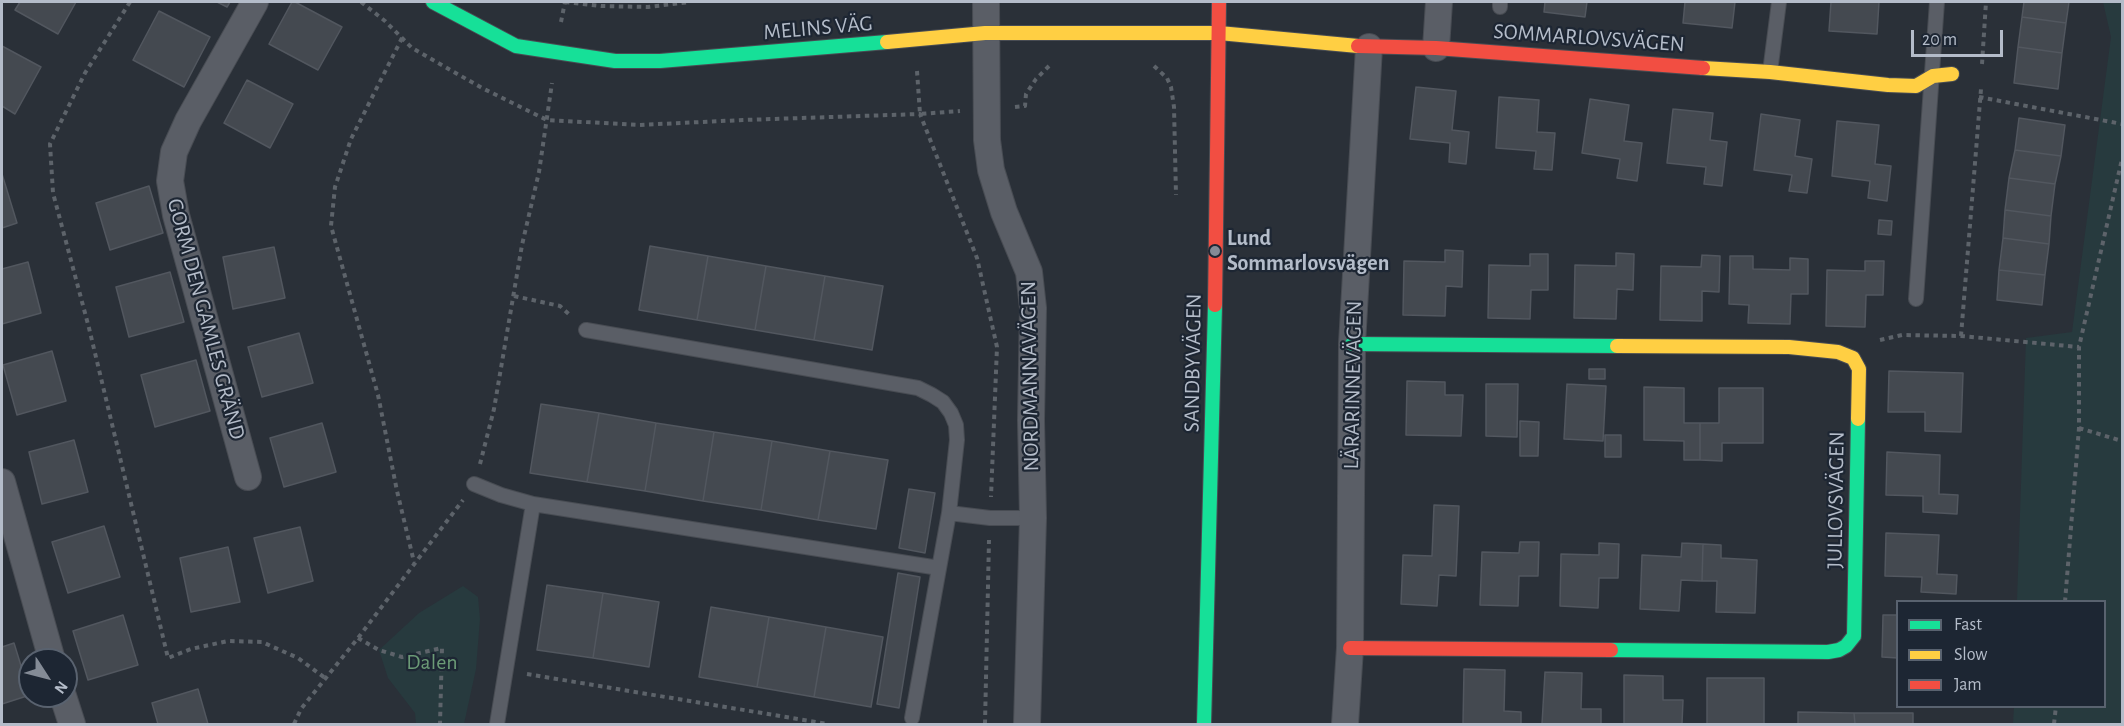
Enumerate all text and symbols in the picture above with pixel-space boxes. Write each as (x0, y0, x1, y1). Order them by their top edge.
street label: MELINS VÄG (762, 10, 874, 46)
street label: SOMMARLOVSVÄGEN (1493, 18, 1685, 58)
scale bar (1914, 18, 2006, 56)
text: 20 m (1922, 31, 1957, 49)
street label: GORM DEN GAMLES GRÄND (161, 196, 251, 442)
place label: Lund Sommarlovsvägen (1227, 225, 1389, 276)
marker: Lund Sommarlovsvägen (1208, 244, 1222, 258)
street label: NORDMANNAVÄGEN (1015, 281, 1045, 471)
street label: SANDBYVÄGEN (1179, 293, 1207, 433)
street label: LÄRARINNEVÄGEN (1338, 300, 1368, 470)
street label: JULLOVSVÄGEN (1822, 431, 1850, 569)
legend (1896, 600, 2106, 708)
text: Fast (1954, 616, 1982, 634)
text: Slow (1954, 646, 1987, 664)
north arrow (18, 648, 78, 708)
park label: Dalen (406, 649, 458, 675)
text: Jam (1954, 676, 1982, 694)
text: N (51, 678, 71, 697)

